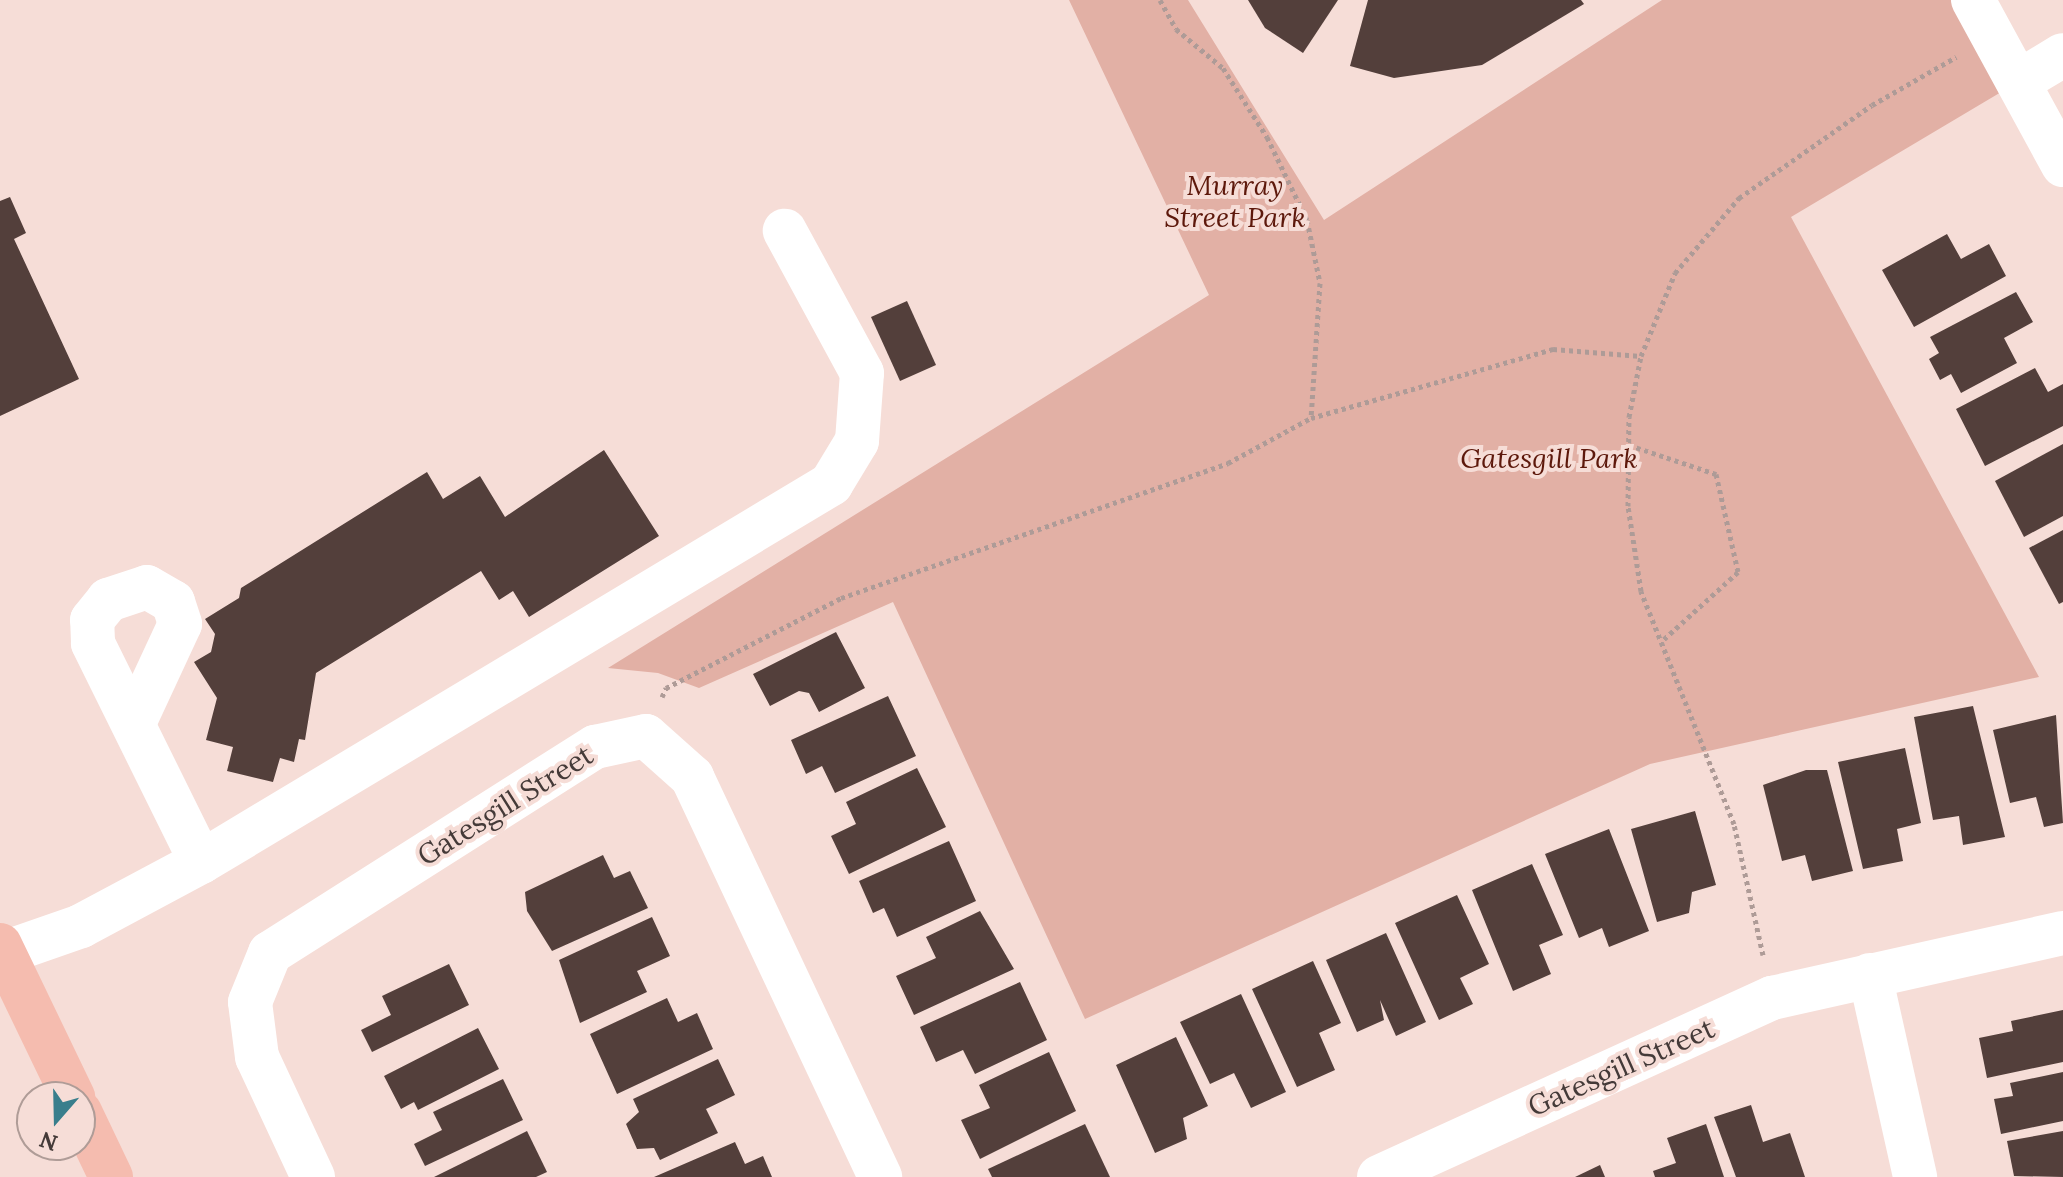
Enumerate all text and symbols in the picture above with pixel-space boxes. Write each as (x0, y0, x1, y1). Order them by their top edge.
park label: Murray Street Park (1164, 168, 1306, 234)
park label: Gatesgill Park (1460, 441, 1638, 475)
street label: Gatesgill Street (411, 738, 599, 872)
street label: Gatesgill Street (1523, 1011, 1719, 1123)
north arrow (16, 1081, 96, 1161)
text: N (36, 1126, 61, 1158)

